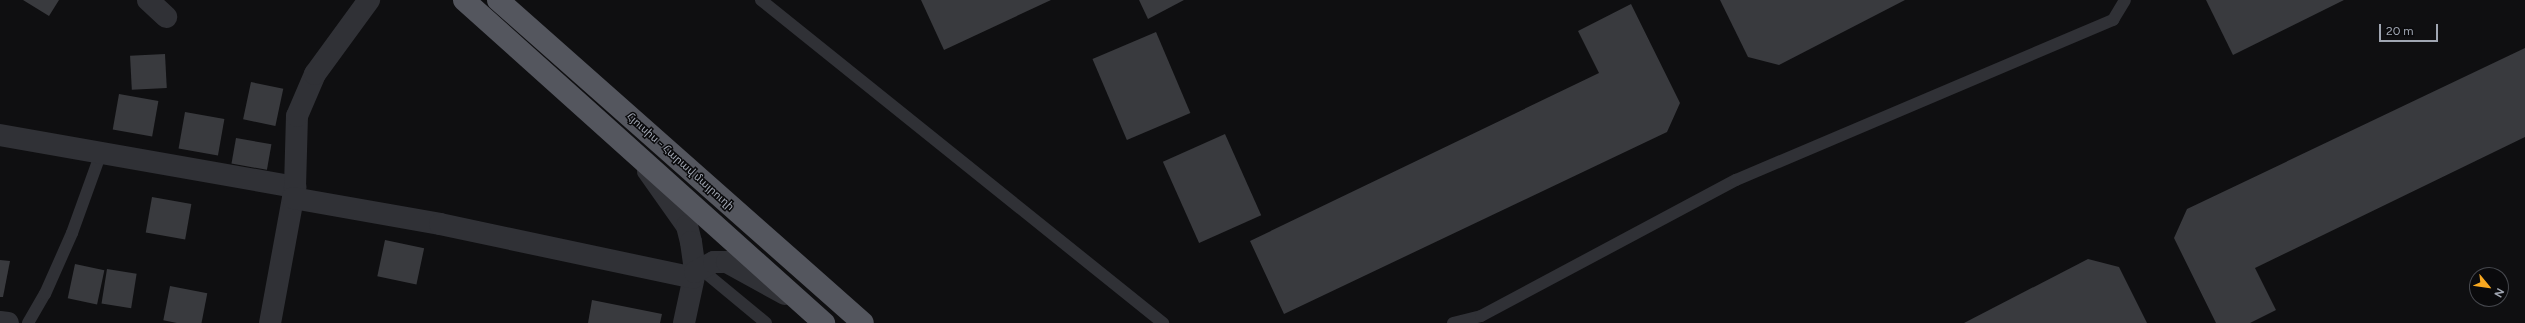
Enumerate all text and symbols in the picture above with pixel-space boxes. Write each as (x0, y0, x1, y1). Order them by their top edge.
scale bar (2381, 16, 2440, 42)
text: 20 m (2386, 24, 2414, 38)
street label: Հյուսիս - Հարավ մայրուղի (624, 110, 736, 214)
north arrow (2469, 267, 2509, 307)
text: N (2491, 286, 2507, 299)

